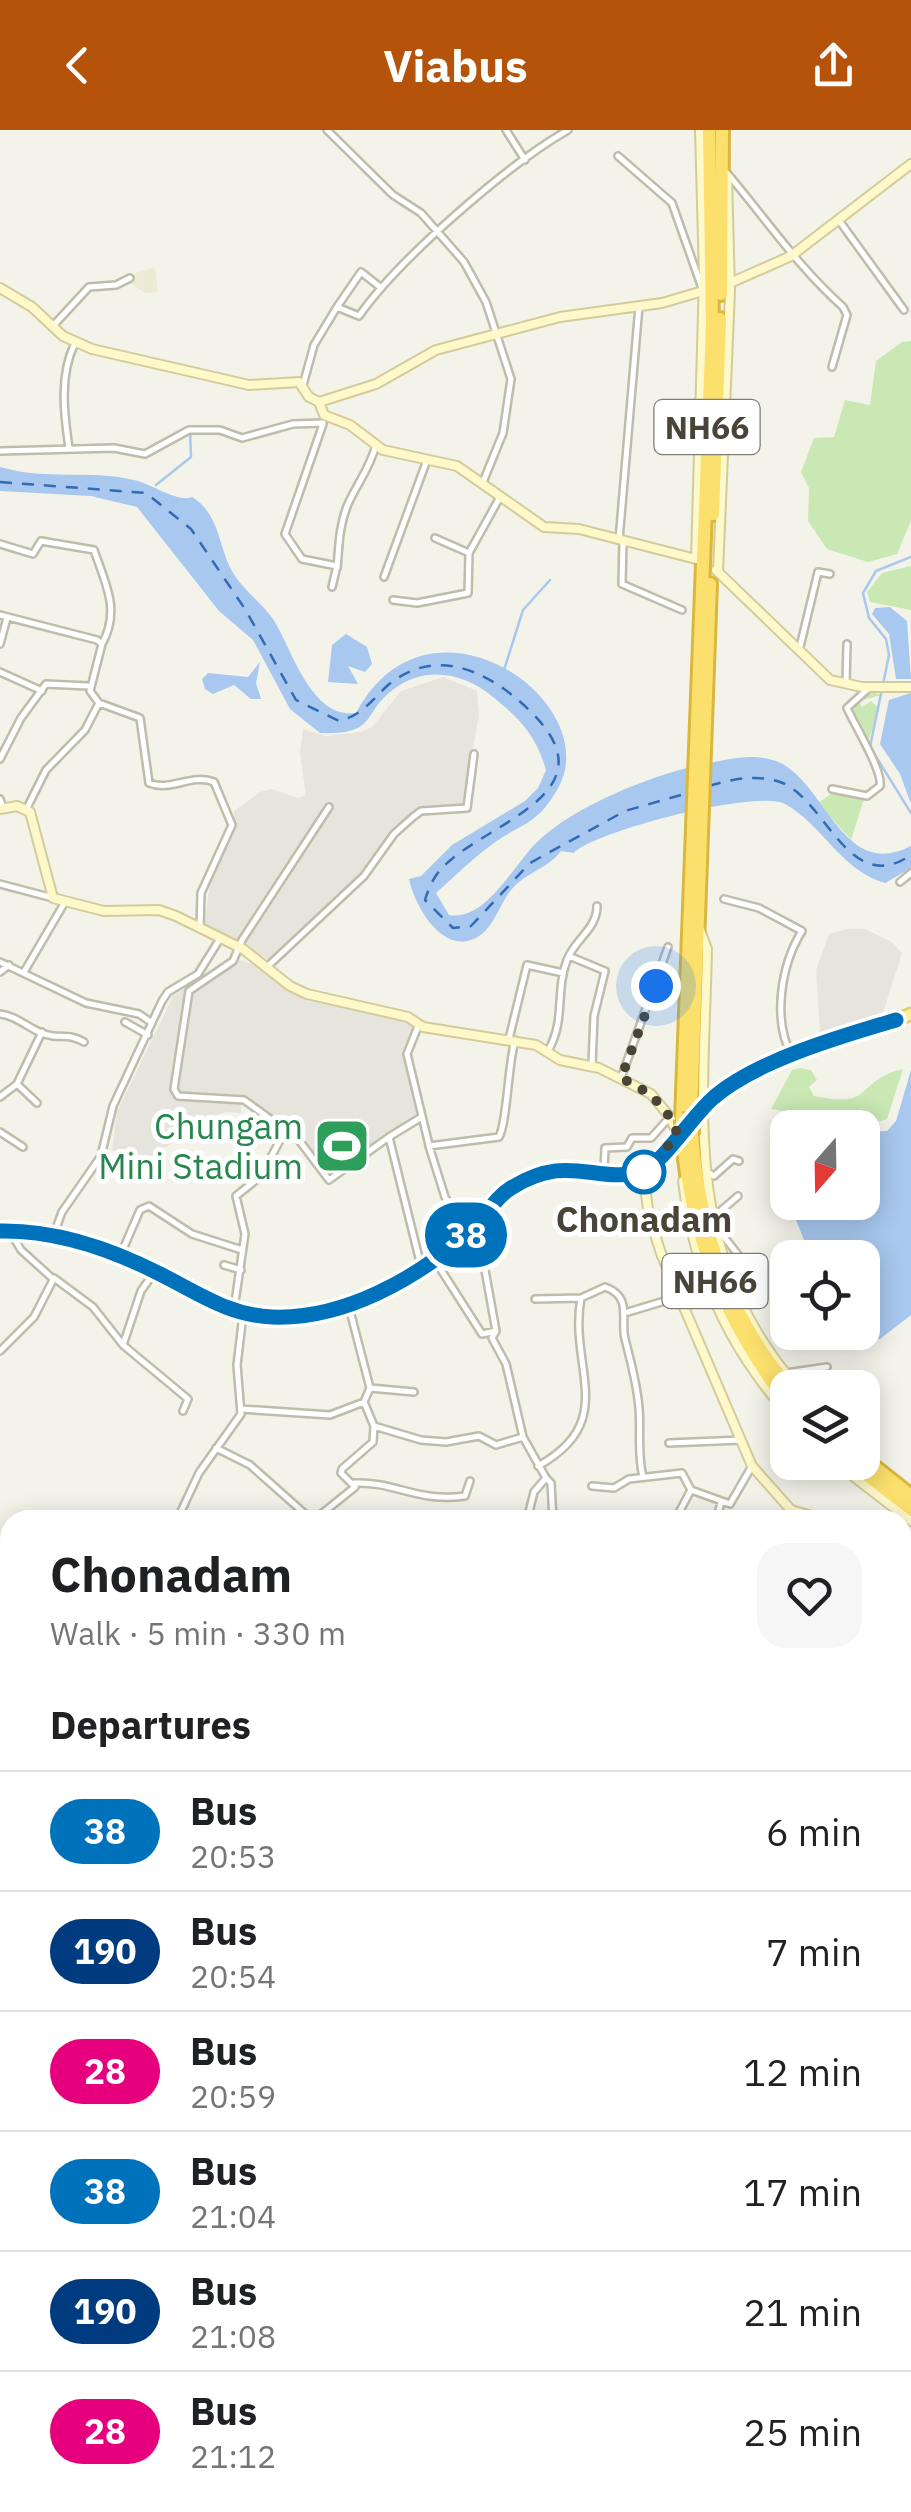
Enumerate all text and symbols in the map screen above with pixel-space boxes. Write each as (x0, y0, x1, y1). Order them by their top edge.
text: Viabus (383, 36, 528, 94)
icon: back (50, 38, 105, 93)
icon: share (806, 38, 861, 93)
road number: NH66 (654, 400, 760, 454)
your location (631, 961, 681, 1011)
place label: Chungam Mini Stadium (98, 1103, 303, 1189)
north arrow (770, 1110, 880, 1220)
map controls (770, 1110, 880, 1480)
sports icon: Chungam Mini Stadium (312, 1116, 372, 1176)
marker: Chonadam (623, 1151, 665, 1193)
place label: Chonadam (556, 1196, 732, 1242)
line badge: 38 (421, 1202, 511, 1268)
text: 38 (445, 1212, 487, 1258)
button: locate (770, 1240, 880, 1350)
road number: NH66 (662, 1254, 768, 1308)
button: layers (770, 1370, 880, 1480)
text: Chonadam (50, 1543, 292, 1605)
button: heart (757, 1543, 862, 1648)
text: Walk · 5 min · 330 m (50, 1612, 346, 1654)
text: Departures (50, 1700, 251, 1749)
text: Bus (190, 1786, 257, 1835)
text: 6 min (766, 1807, 862, 1856)
text: 38 (84, 1808, 126, 1854)
text: 20:53 (190, 1835, 276, 1877)
text: Bus (190, 1906, 257, 1955)
text: 7 min (766, 1927, 862, 1976)
text: 190 (73, 1928, 137, 1974)
text: 20:54 (190, 1955, 276, 1997)
text: Bus (190, 2026, 257, 2075)
text: 12 min (743, 2047, 862, 2096)
text: 28 (84, 2048, 126, 2094)
text: 20:59 (190, 2075, 276, 2117)
text: Bus (190, 2146, 257, 2195)
text: 17 min (743, 2167, 862, 2216)
text: 38 (84, 2168, 126, 2214)
text: 21:04 (190, 2195, 276, 2237)
text: Bus (190, 2266, 257, 2315)
text: 21 min (743, 2287, 862, 2336)
text: 190 (73, 2288, 137, 2334)
text: 21:08 (190, 2315, 276, 2357)
text: Bus (190, 2386, 257, 2435)
text: 25 min (743, 2407, 862, 2456)
text: 28 (84, 2408, 126, 2454)
text: 21:12 (190, 2435, 276, 2477)

